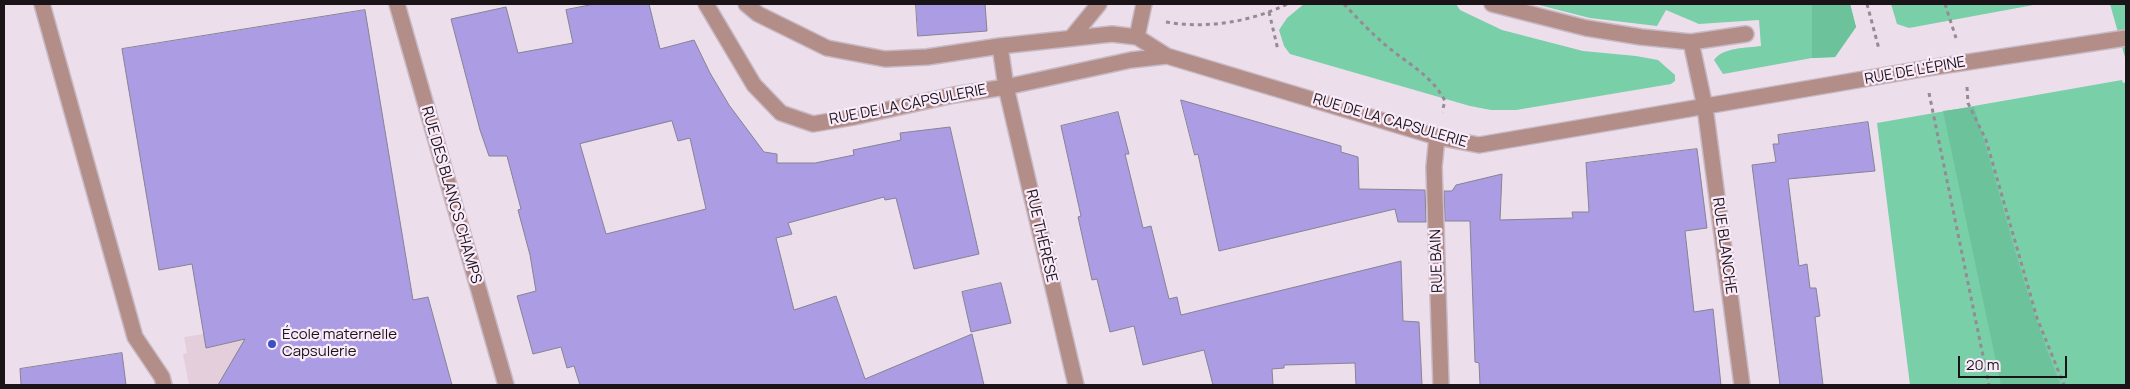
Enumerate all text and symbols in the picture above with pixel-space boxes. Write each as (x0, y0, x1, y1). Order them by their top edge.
street label: RUE DE L'ÉPINE (1863, 53, 1967, 89)
street label: RUE DE LA CAPSULERIE (828, 81, 988, 129)
street label: RUE DE LA CAPSULERIE (1311, 90, 1469, 152)
street label: RUE DES BLANCS CHAMPS (417, 104, 485, 286)
street label: RUE THÉRÈSE (1022, 188, 1060, 284)
street label: RUE BLANCHE (1708, 196, 1740, 296)
street label: RUE BAIN (1427, 229, 1447, 293)
place label: École maternelle Capsulerie (282, 326, 397, 361)
marker: École maternelle Capsulerie (266, 338, 278, 350)
scale bar (1960, 346, 2069, 378)
text: 20 m (1966, 354, 1999, 375)

